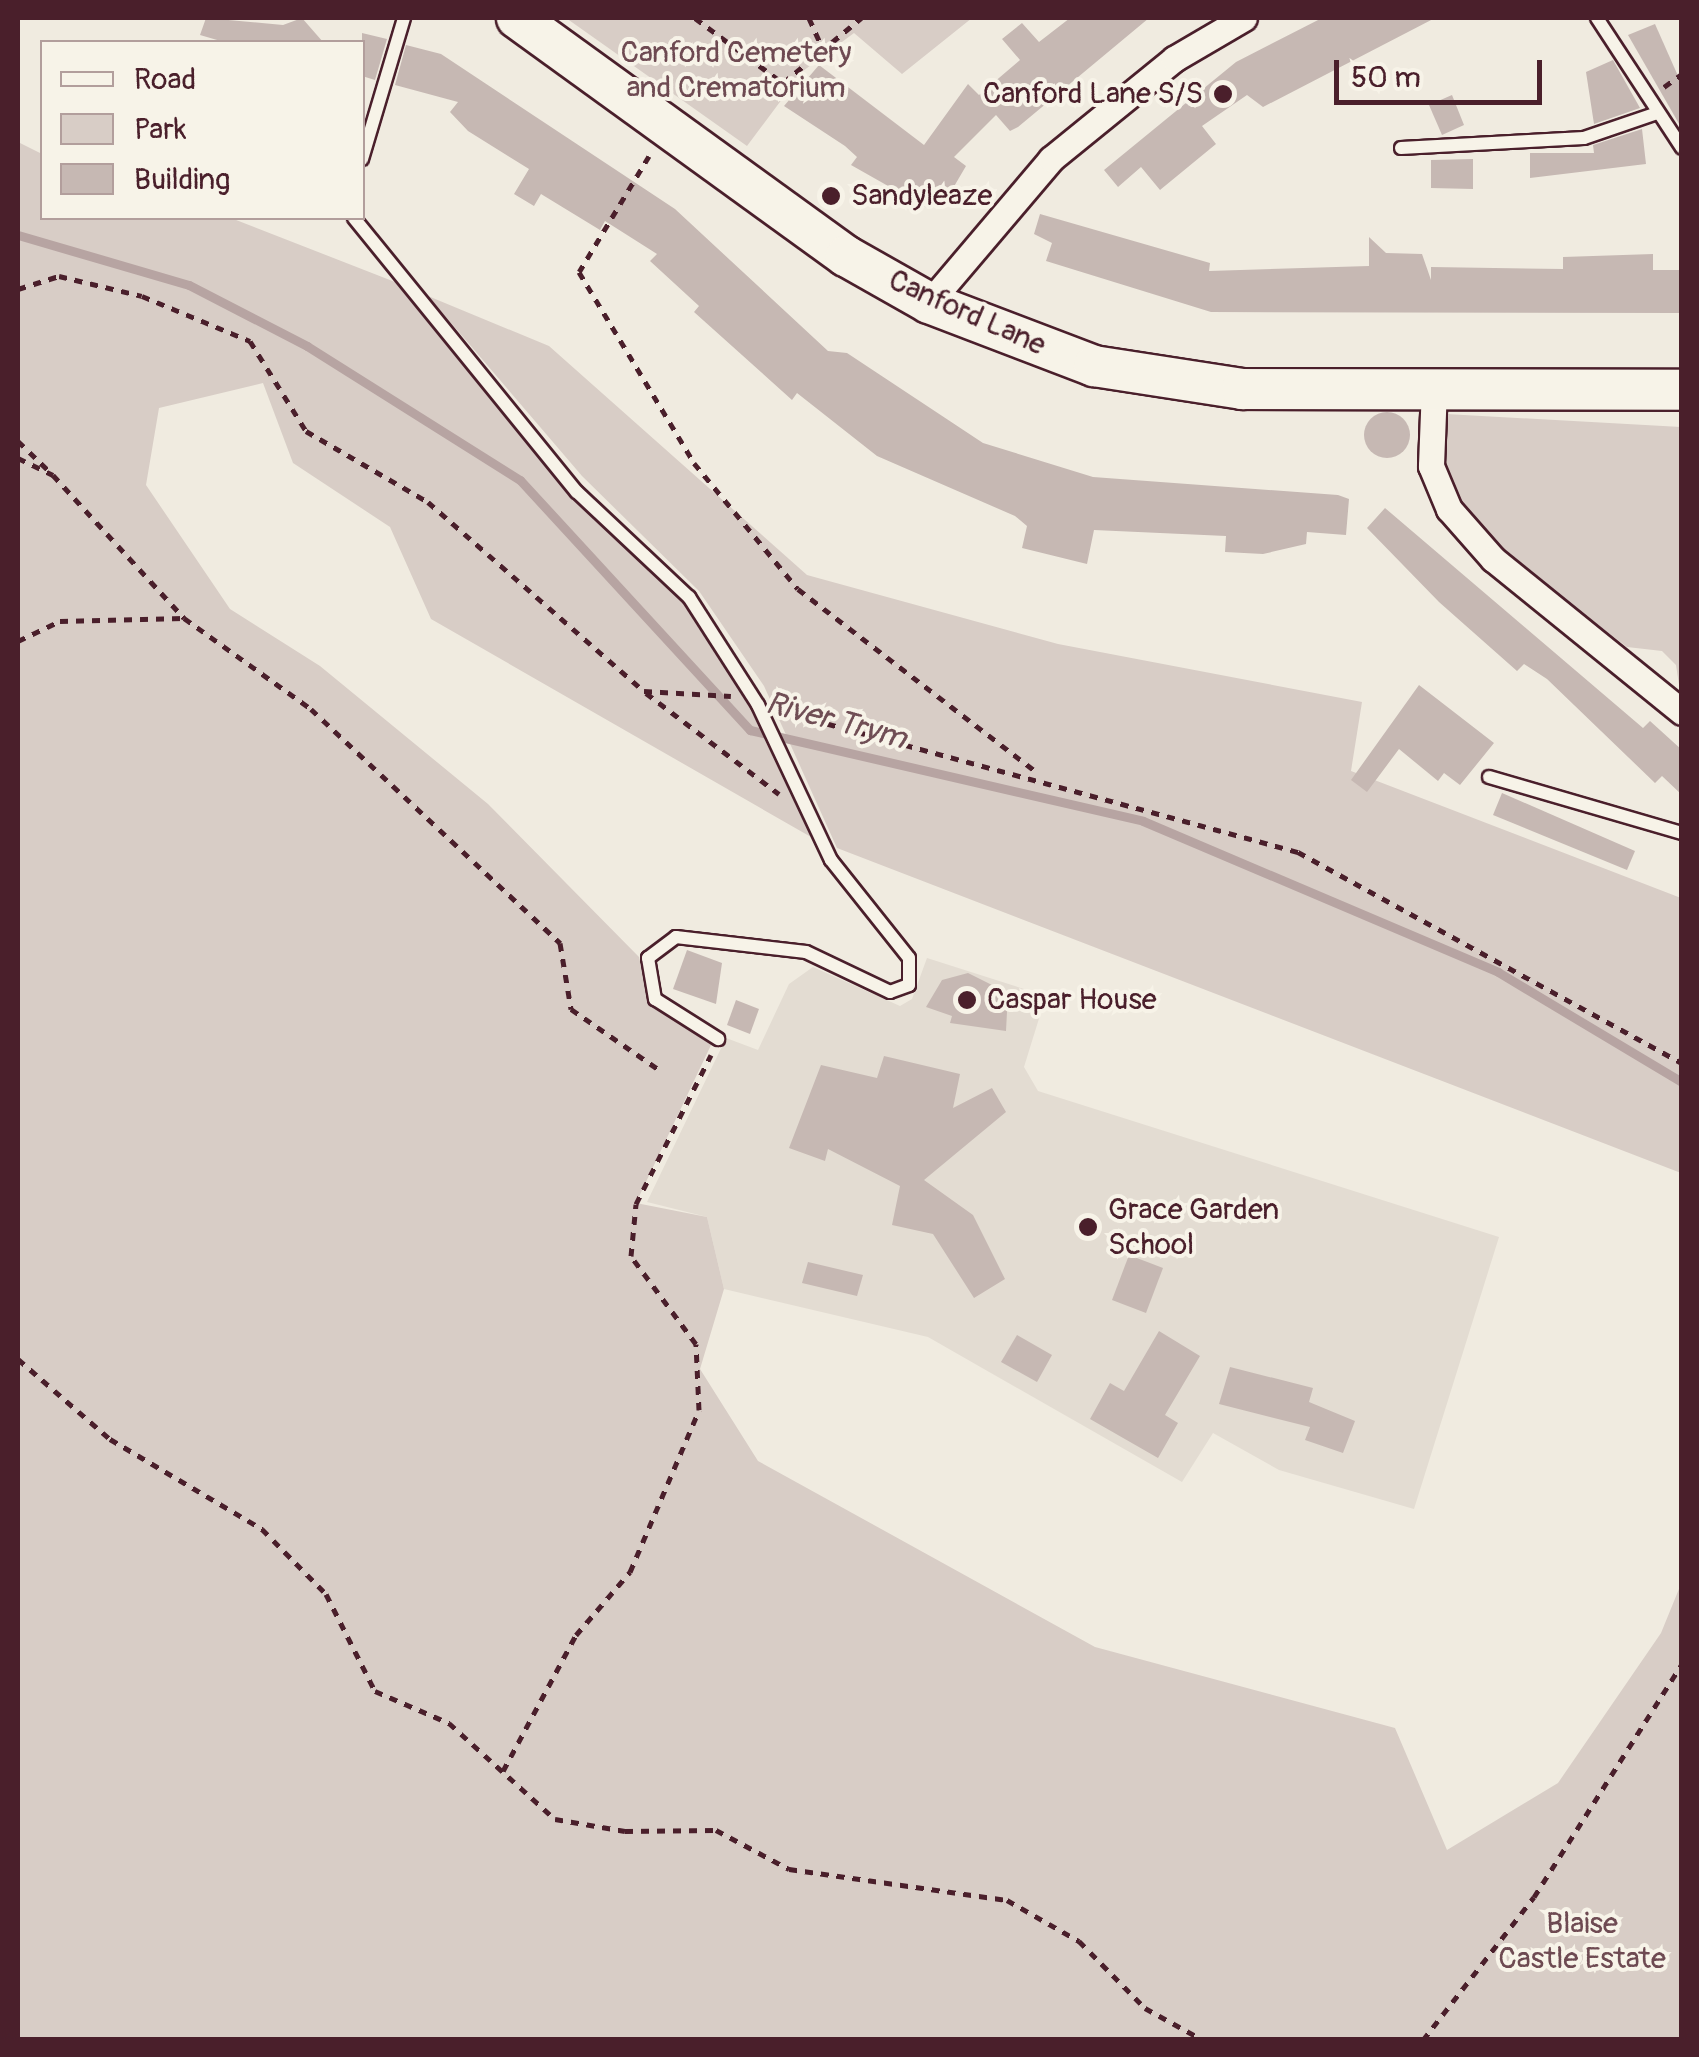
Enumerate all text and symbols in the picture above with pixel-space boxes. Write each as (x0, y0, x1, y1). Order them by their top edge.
park label: Canford Cemetery and Crematorium (620, 35, 852, 106)
legend (40, 40, 365, 220)
scale bar (1339, 40, 1546, 102)
text: 50 m (1351, 59, 1421, 96)
text: Road (134, 61, 196, 98)
place label: Canford Lane S/S (983, 76, 1203, 112)
marker: Canford Lane S/S (1212, 83, 1234, 105)
text: Park (134, 111, 187, 148)
text: Building (134, 161, 230, 198)
place label: Sandyleaze (851, 178, 992, 214)
marker: Sandyleaze (820, 185, 842, 207)
street label: Canford Lane (883, 262, 1051, 364)
water label: River Trym (761, 684, 911, 758)
place label: Caspar House (987, 982, 1157, 1018)
marker: Caspar House (956, 989, 978, 1011)
place label: Grace Garden School (1108, 1192, 1279, 1262)
marker: Grace Garden School (1077, 1216, 1099, 1238)
park label: Blaise Castle Estate (1498, 1906, 1666, 1976)

